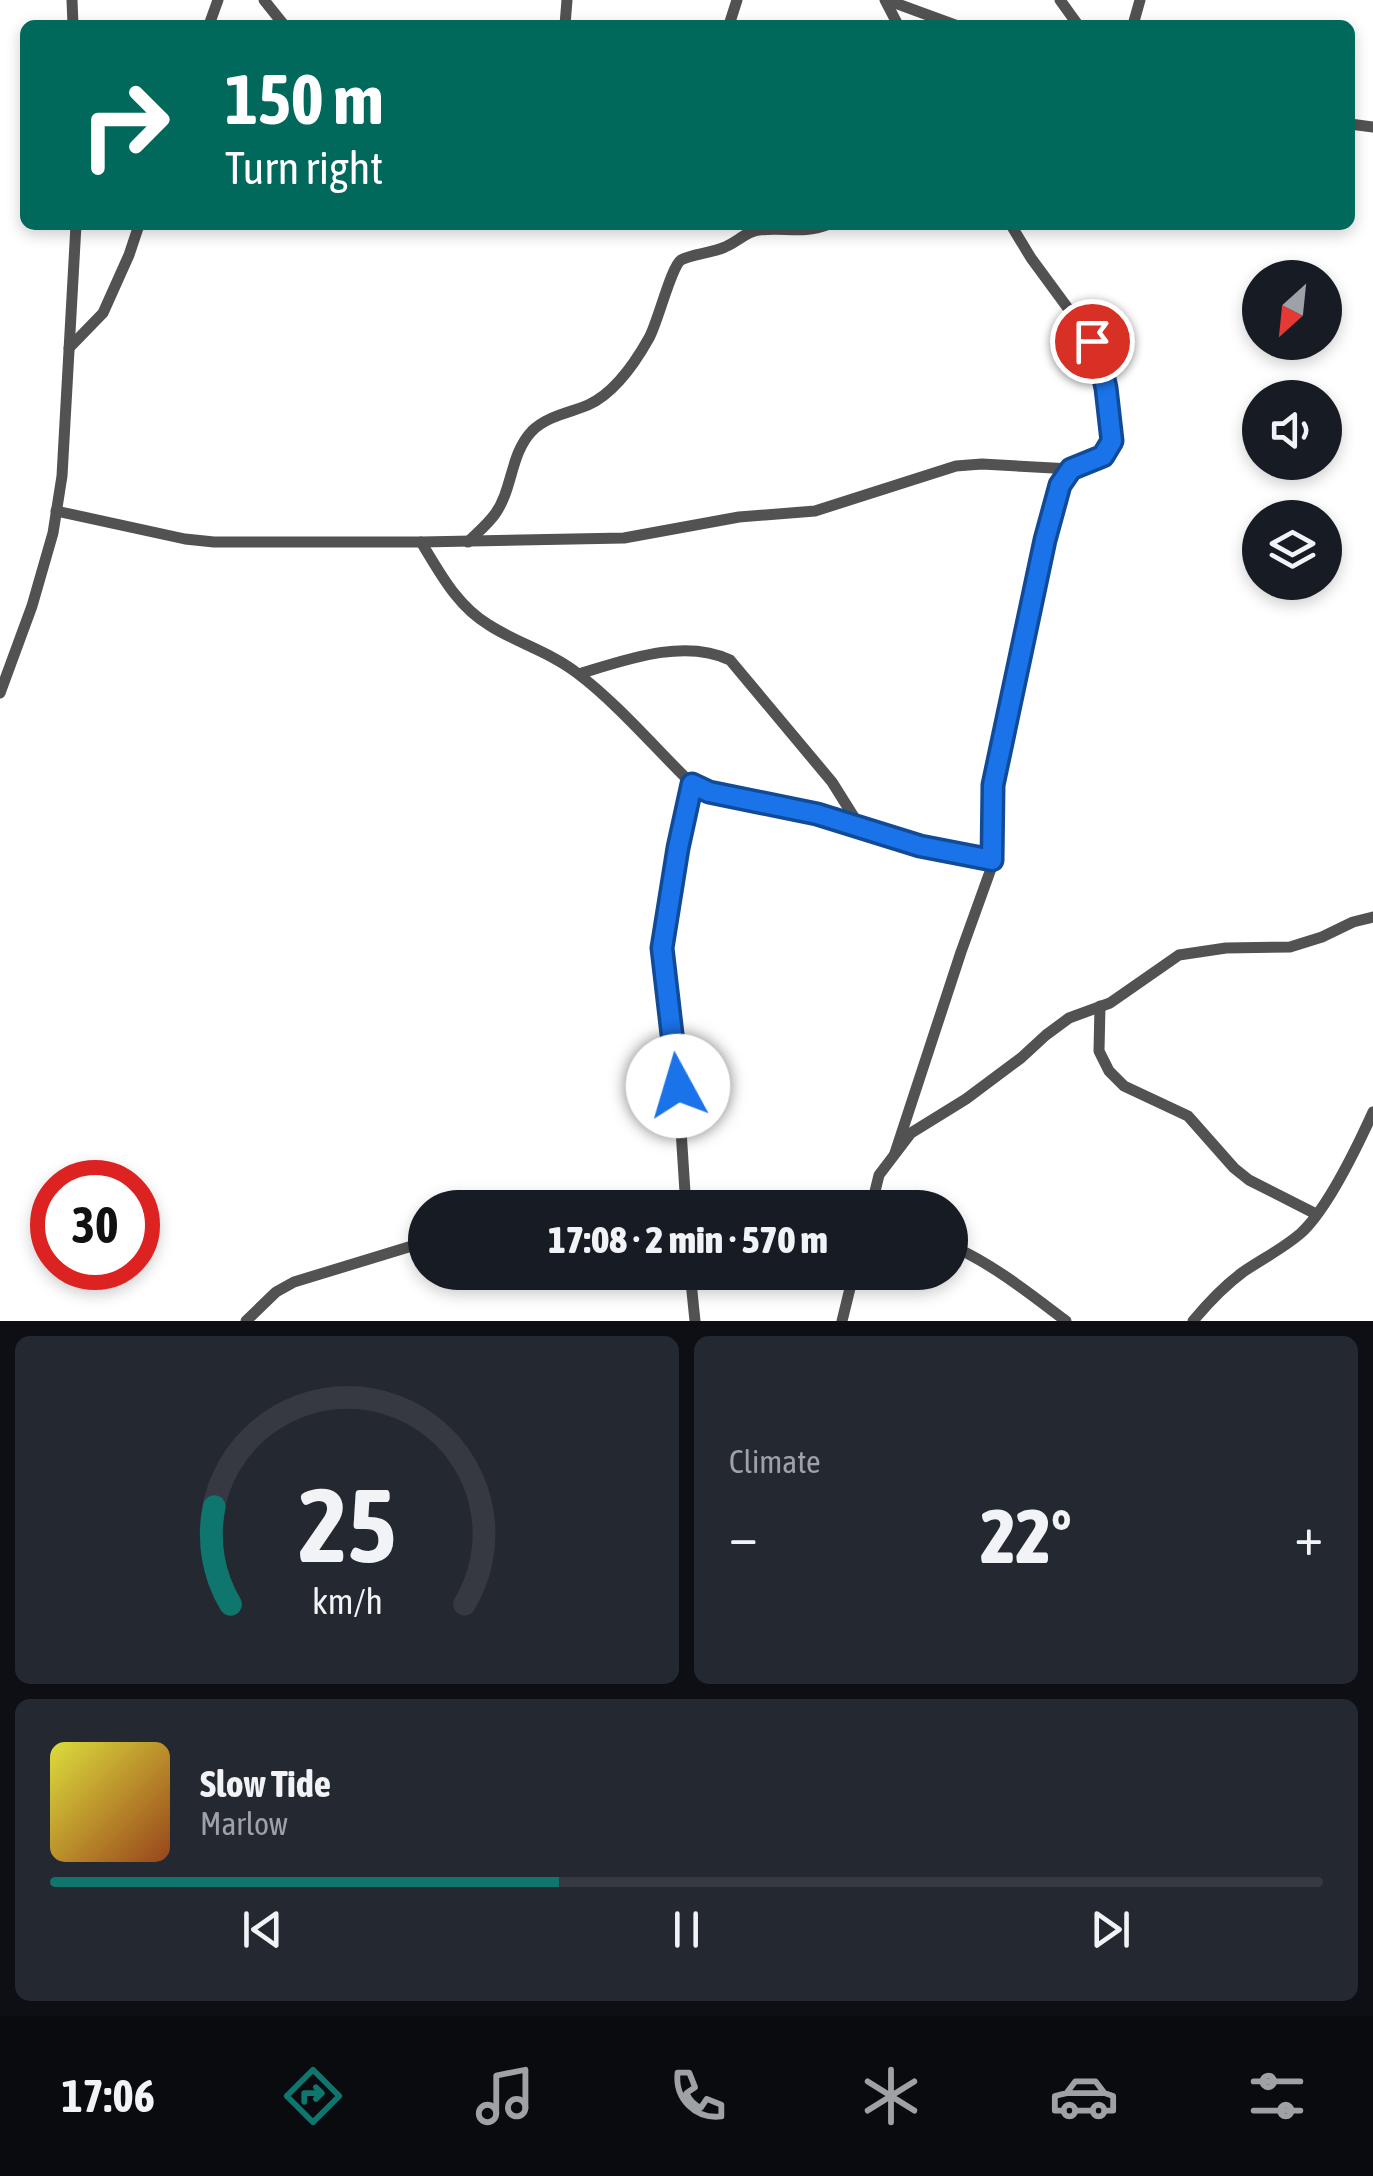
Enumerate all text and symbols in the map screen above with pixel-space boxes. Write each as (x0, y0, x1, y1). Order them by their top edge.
text: 150 m (225, 59, 384, 139)
icon: right (60, 60, 190, 190)
text: Turn right (225, 142, 383, 194)
north arrow (1242, 260, 1342, 360)
map controls (1242, 260, 1342, 600)
pin (1050, 299, 1135, 384)
icon: arrive (1065, 314, 1120, 369)
button: sound (1242, 380, 1342, 480)
button: layers (1242, 500, 1342, 600)
position arrow (626, 1034, 730, 1138)
speed limit sign: 30 (30, 1160, 160, 1290)
text: 17:08 · 2 min · 570 m (548, 1218, 828, 1261)
text: Climate (729, 1443, 821, 1480)
text: 25 (298, 1465, 396, 1584)
text: 22° (980, 1493, 1072, 1579)
text: − (729, 1504, 758, 1567)
text: + (1294, 1504, 1323, 1567)
text: km/h (312, 1581, 382, 1622)
text: Slow Tide (200, 1762, 331, 1805)
text: Marlow (200, 1805, 288, 1842)
icon: previous (235, 1902, 290, 1957)
icon: pause (659, 1902, 714, 1957)
icon: next (1083, 1902, 1138, 1957)
icon: directions (278, 2061, 348, 2131)
icon: music (470, 2061, 540, 2131)
icon: phone (663, 2061, 733, 2131)
icon: climate (856, 2061, 926, 2131)
icon: car (1049, 2061, 1119, 2131)
icon: filters (1242, 2061, 1312, 2131)
text: 17:06 (61, 2070, 155, 2122)

